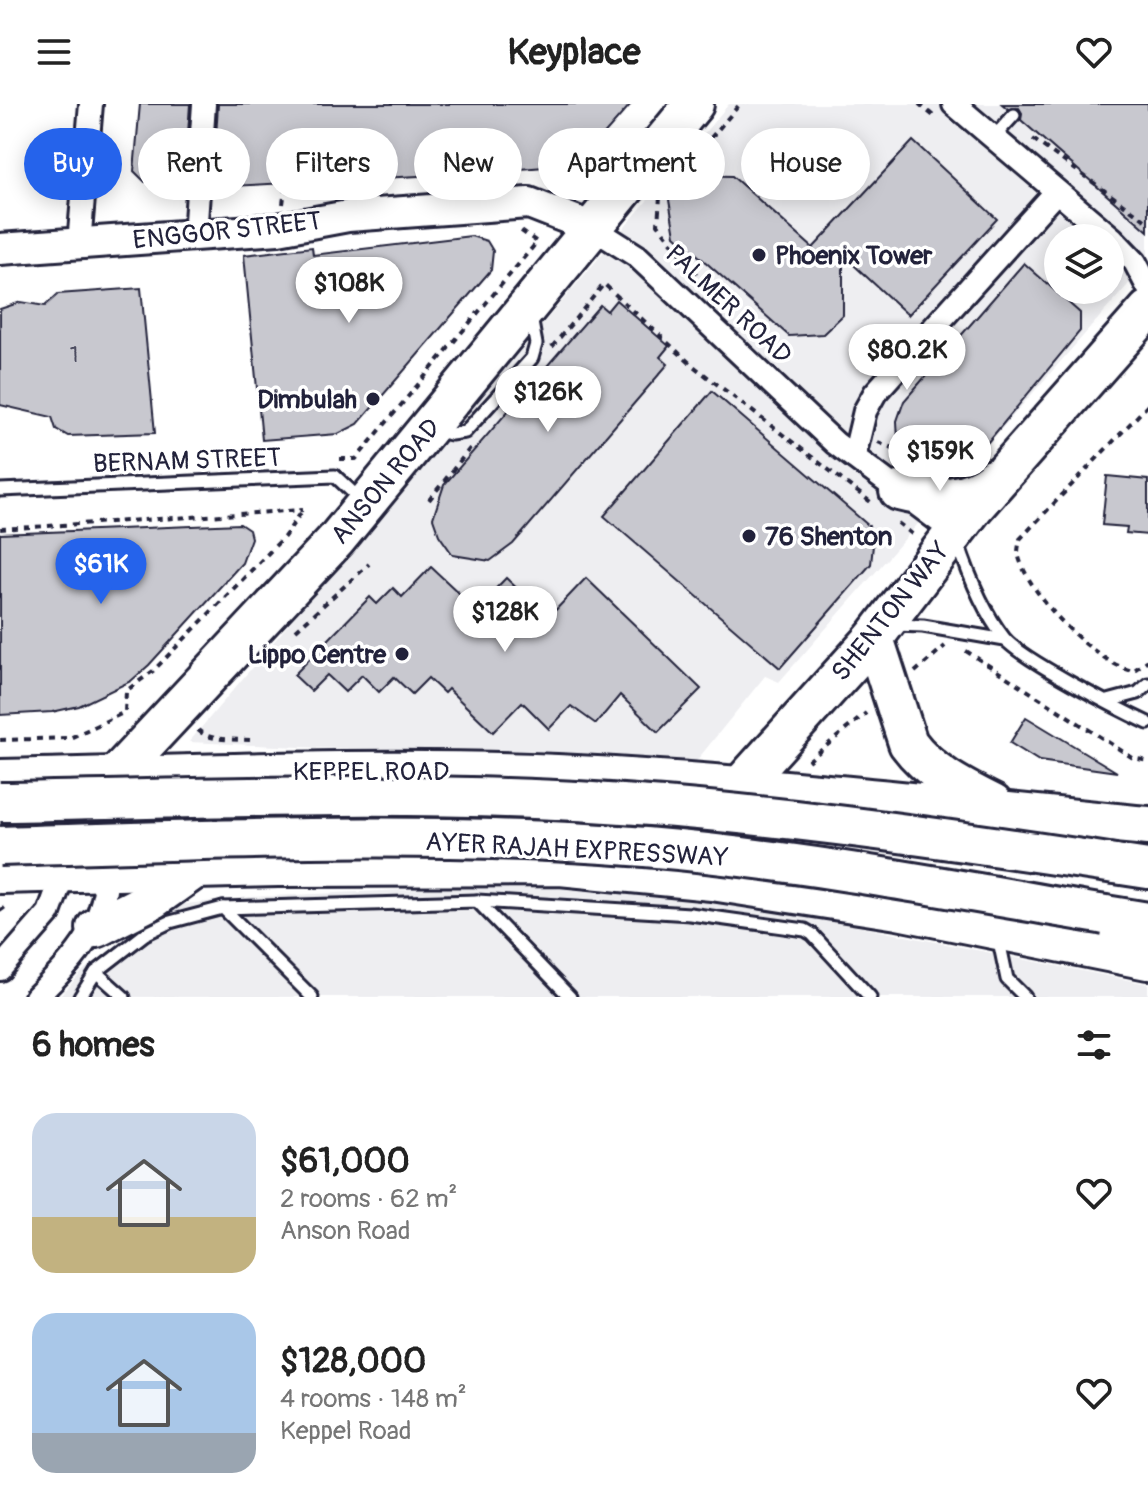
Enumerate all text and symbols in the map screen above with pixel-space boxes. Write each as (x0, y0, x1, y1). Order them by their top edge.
icon: menu (32, 30, 76, 74)
text: Keyplace (507, 30, 641, 75)
icon: heart (1072, 30, 1116, 74)
chip: Buy (24, 128, 122, 200)
chip: Rent (138, 128, 250, 200)
chip: Filters (266, 128, 398, 200)
chip: New (414, 128, 522, 200)
chip: Apartment (538, 128, 725, 200)
chip: House (741, 128, 870, 200)
street label: ENGGOR STREET (131, 205, 323, 257)
map controls (1044, 224, 1124, 304)
button: layers (1044, 224, 1124, 304)
street label: PALMER ROAD (659, 238, 798, 371)
place label: Phoenix Tower (775, 240, 933, 272)
marker: Phoenix Tower (750, 246, 768, 264)
pin: $108K (293, 257, 405, 325)
text: $108K (314, 267, 384, 299)
pin: $80.2K (842, 324, 972, 392)
text: $80.2K (867, 334, 947, 366)
house number: 1 (70, 341, 78, 369)
pin: $126K (492, 366, 604, 434)
text: $126K (513, 376, 583, 408)
place label: Dimbulah (257, 384, 357, 416)
marker: Dimbulah (364, 390, 382, 408)
street label: ANSON ROAD (324, 412, 448, 551)
pin: $159K (884, 425, 996, 493)
text: $159K (906, 435, 974, 467)
street label: BERNAM STREET (92, 442, 282, 480)
place label: 76 Shenton (765, 521, 893, 553)
marker: 76 Shenton (740, 527, 758, 545)
street label: SHENTON WAY (825, 535, 957, 688)
pin: $61K (54, 538, 148, 606)
text: $61K (73, 548, 129, 580)
pin: $128K (449, 586, 561, 654)
text: $128K (471, 596, 539, 628)
place label: Lippo Centre (248, 639, 387, 671)
marker: Lippo Centre (393, 645, 411, 663)
street label: KEPPEL ROAD (293, 756, 449, 788)
street label: AYER RAJAH EXPRESSWAY (424, 826, 729, 874)
icon: filters (1072, 1023, 1116, 1067)
text: 6 homes (32, 1024, 155, 1067)
text: $61,000 (280, 1140, 410, 1183)
icon: home (96, 1145, 192, 1241)
icon: heart (1072, 1171, 1116, 1215)
text: 2 rooms · 62 m² (280, 1183, 457, 1215)
text: Anson Road (280, 1215, 411, 1247)
text: $128,000 (280, 1340, 426, 1383)
icon: home (96, 1345, 192, 1441)
icon: heart (1072, 1371, 1116, 1415)
text: 4 rooms · 148 m² (280, 1383, 467, 1415)
text: Keppel Road (280, 1415, 412, 1447)

